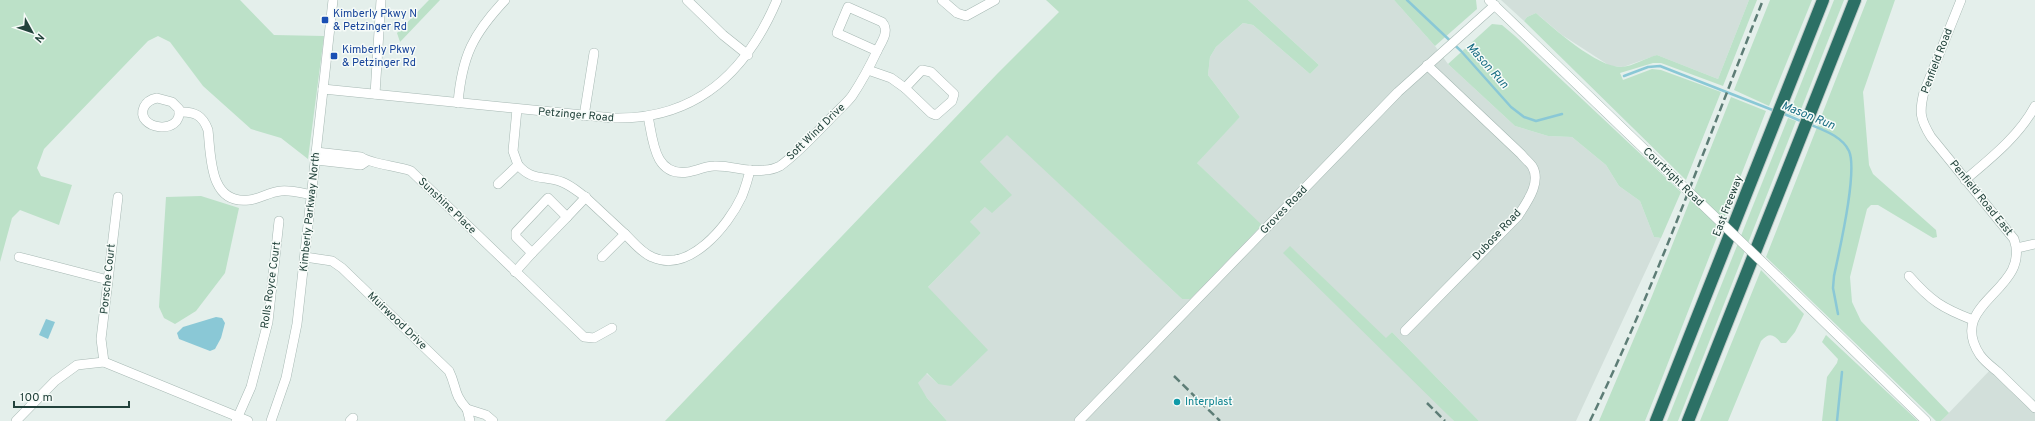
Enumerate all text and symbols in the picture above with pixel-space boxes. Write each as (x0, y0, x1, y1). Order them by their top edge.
place label: Kimberly Pkwy N & Petzinger Rd (333, 7, 417, 34)
north arrow (12, 12, 52, 52)
marker: Kimberly Pkwy N & Petzinger Rd (320, 15, 330, 25)
street label: Penfield Road (1918, 26, 1956, 96)
text: N (31, 30, 47, 45)
water label: Mason Run (1462, 40, 1512, 93)
place label: Kimberly Pkwy & Petzinger Rd (342, 43, 416, 70)
marker: Kimberly Pkwy & Petzinger Rd (329, 51, 339, 61)
water label: Mason Run (1779, 98, 1838, 134)
street label: Soft Wind Drive (784, 101, 848, 163)
street label: Petzinger Road (538, 105, 614, 125)
street label: Courtright Road (1640, 144, 1706, 210)
street label: Kimberly Parkway North (297, 151, 323, 273)
street label: Penfield Road East (1946, 158, 2016, 238)
street label: East Freeway (1710, 173, 1746, 239)
street label: Sunshine Place (415, 175, 479, 237)
street label: Groves Road (1257, 183, 1311, 237)
street label: Dubose Road (1470, 206, 1524, 264)
street label: Rolls Royce Court (258, 241, 284, 329)
street label: Porsche Court (97, 243, 119, 315)
street label: Muirwood Drive (364, 289, 430, 353)
scale bar (14, 383, 129, 409)
text: 100 m (20, 390, 53, 406)
place label: Interplast (1185, 395, 1233, 409)
marker: Interplast (1172, 397, 1182, 407)

